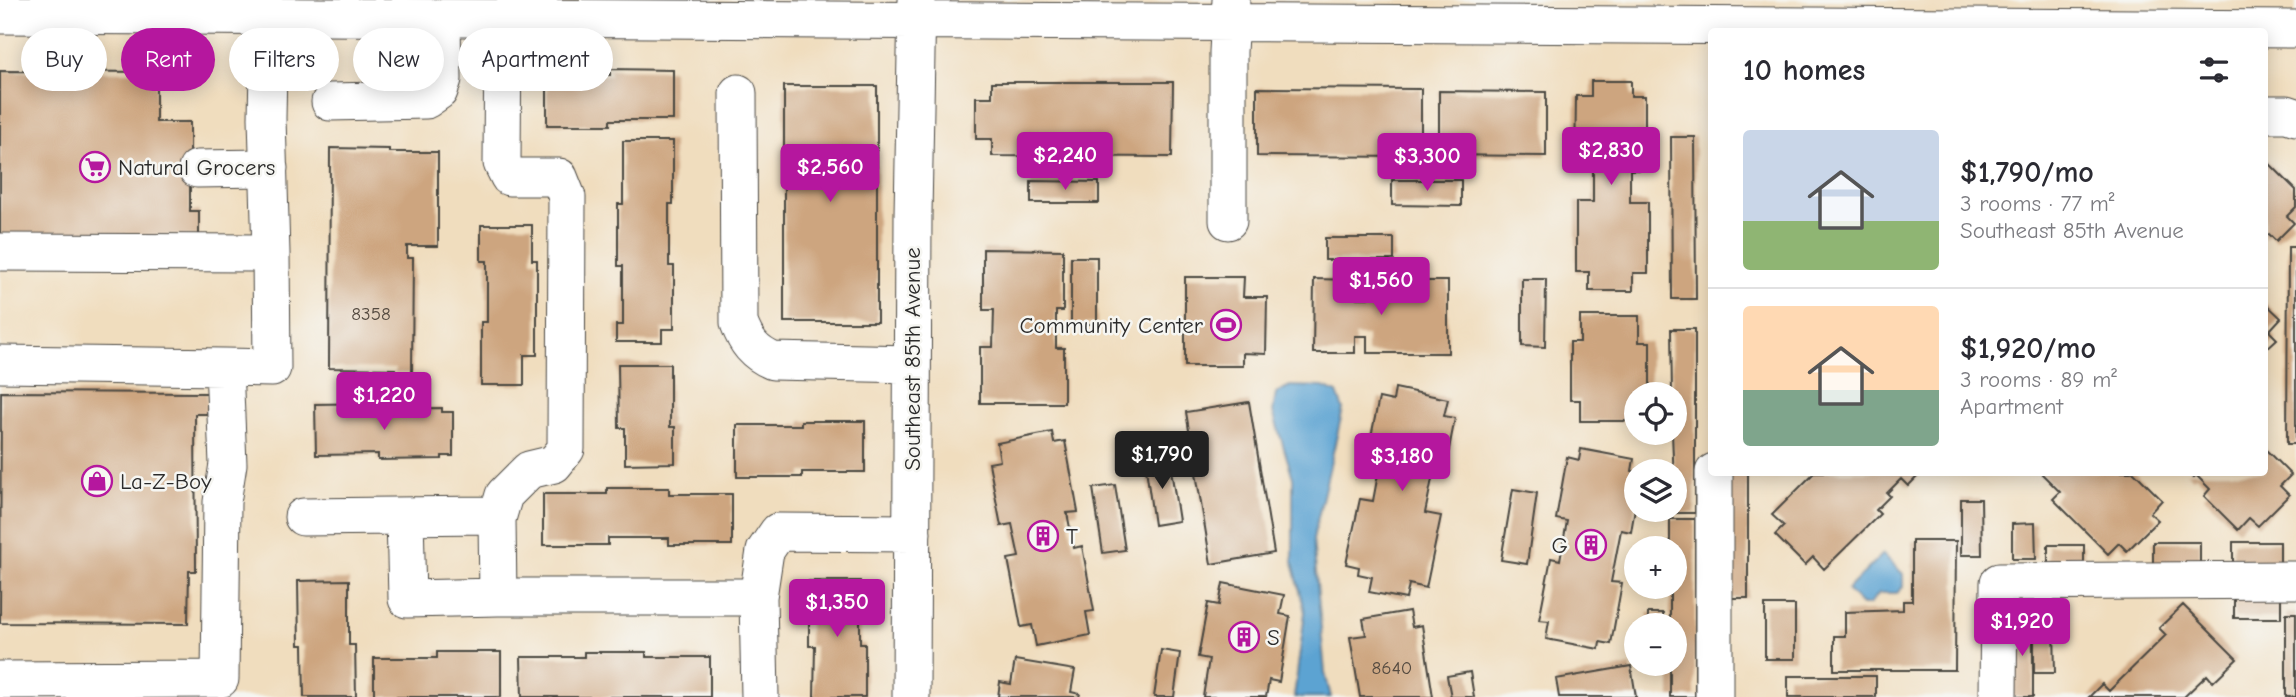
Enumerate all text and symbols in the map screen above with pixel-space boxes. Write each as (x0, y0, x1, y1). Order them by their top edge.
chip: Buy (21, 28, 107, 91)
chip: Rent (121, 28, 215, 91)
chip: Filters (229, 28, 339, 91)
chip: New (353, 28, 444, 91)
chip: Apartment (458, 28, 613, 91)
icon: filters (2195, 51, 2233, 89)
text: 10 homes (1743, 53, 1865, 88)
pin: $2,830 (1554, 128, 1668, 187)
pin: $2,240 (1008, 132, 1122, 192)
pin: $3,300 (1370, 134, 1484, 193)
text: $2,830 (1578, 136, 1644, 163)
text: $2,240 (1033, 141, 1097, 168)
text: $3,300 (1393, 142, 1461, 169)
pin: $2,560 (773, 144, 887, 204)
supermarket icon: Natural Grocers (78, 150, 112, 184)
text: $2,560 (796, 153, 864, 180)
place label: Natural Grocers (118, 154, 275, 181)
text: $1,790/mo (1960, 155, 2094, 190)
icon: home (1799, 158, 1883, 242)
text: 3 rooms · 77 m² (1960, 190, 2115, 217)
text: Southeast 85th Avenue (1960, 217, 2184, 244)
street label: Southeast 85th Avenue (899, 247, 926, 471)
pin: $1,560 (1324, 258, 1438, 317)
text: $1,560 (1349, 266, 1413, 293)
house number: 8358 (351, 303, 391, 325)
sports icon: Community Center (1209, 308, 1243, 342)
place label: Community Center (1020, 312, 1204, 339)
text: $1,920/mo (1960, 331, 2096, 366)
icon: home (1799, 334, 1883, 418)
text: 3 rooms · 89 m² (1960, 366, 2117, 393)
pin: $1,220 (327, 372, 441, 432)
text: $1,220 (352, 381, 416, 408)
map controls (1624, 382, 1687, 676)
button: locate (1624, 382, 1687, 445)
text: Apartment (1960, 393, 2063, 420)
pin: $1,790 (1105, 432, 1219, 491)
pin: $3,180 (1345, 434, 1459, 493)
text: $1,790 (1131, 440, 1193, 467)
text: $3,180 (1370, 442, 1434, 469)
button: layers (1624, 459, 1687, 522)
shop icon: La-Z-Boy (80, 464, 114, 498)
place label: La-Z-Boy (120, 468, 212, 495)
building icon: T (1026, 519, 1060, 553)
place label: T (1066, 523, 1078, 550)
building icon: G (1574, 528, 1608, 562)
place label: G (1552, 532, 1568, 559)
button: + (1624, 536, 1687, 599)
pin: $1,350 (780, 580, 894, 639)
text: $1,350 (805, 588, 869, 615)
pin: $1,920 (1965, 598, 2079, 658)
text: $1,920 (1990, 607, 2054, 634)
button: − (1624, 613, 1687, 676)
building icon: S (1227, 620, 1261, 654)
place label: S (1267, 624, 1280, 651)
house number: 8640 (1372, 657, 1412, 679)

